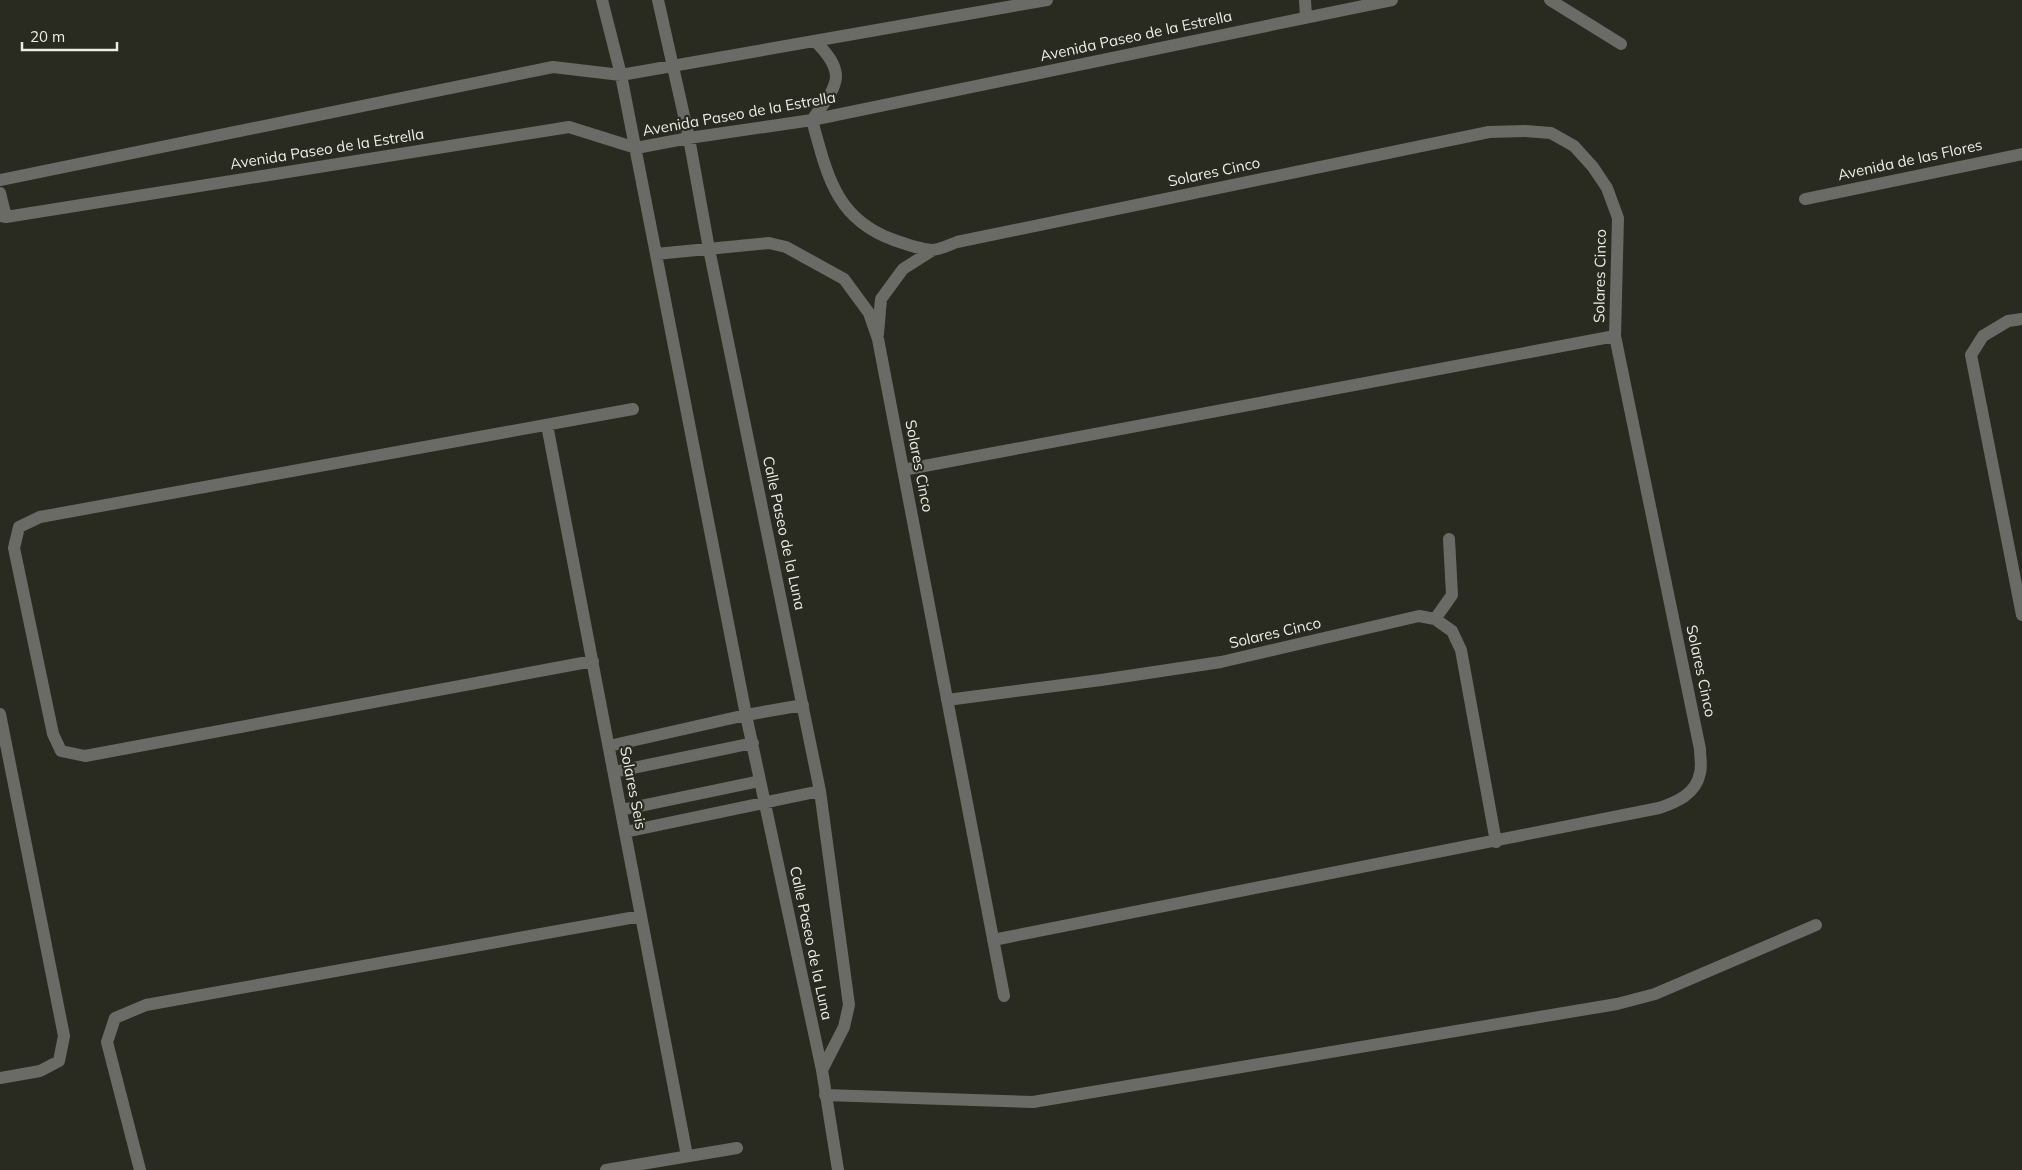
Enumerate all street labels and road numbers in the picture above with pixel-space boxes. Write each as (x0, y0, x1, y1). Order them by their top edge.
street label: Avenida Paseo de la Estrella (1038, 6, 1234, 65)
street label: Avenida Paseo de la Estrella (641, 87, 837, 140)
street label: Avenida Paseo de la Estrella (229, 124, 425, 173)
street label: Avenida de las Flores (1836, 135, 1984, 184)
street label: Solares Cinco (1166, 152, 1262, 191)
street label: Solares Cinco (1589, 229, 1610, 323)
street label: Solares Cinco (901, 418, 938, 514)
street label: Calle Paseo de la Luna (759, 454, 810, 612)
street label: Solares Cinco (1227, 613, 1323, 652)
street label: Solares Cinco (1682, 623, 1721, 719)
street label: Solares Seis (616, 745, 651, 831)
street label: Calle Paseo de la Luna (786, 864, 837, 1022)

